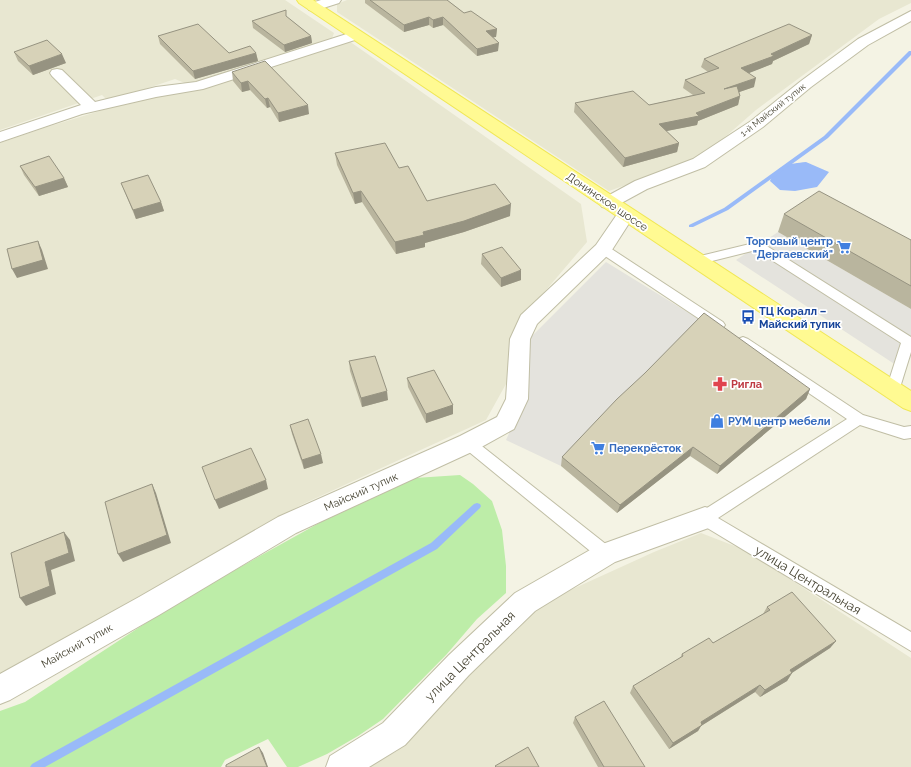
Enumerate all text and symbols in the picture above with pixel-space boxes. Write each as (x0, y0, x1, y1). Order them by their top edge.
street label: 1-й Майский тупик (738, 81, 808, 139)
street label: Донинское шоссе (564, 170, 651, 234)
place label: Торговый центр "Дергаевский" (746, 235, 833, 261)
supermarket icon: Торговый центр "Дергаевский" (836, 239, 852, 255)
place label: ТЦ Коралл – Майский тупик (759, 305, 842, 331)
bus stop icon: ТЦ Коралл – Майский тупик (740, 309, 756, 325)
pharmacy icon: Ригла (712, 376, 728, 392)
place label: Ригла (731, 378, 762, 391)
shop icon: РУМ центр мебели (709, 413, 725, 429)
place label: РУМ центр мебели (728, 415, 831, 428)
supermarket icon: Перекрёсток (590, 440, 606, 456)
place label: Перекрёсток (609, 442, 682, 455)
street label: Майский тупик (322, 470, 400, 514)
street label: улица Центральная (752, 542, 864, 618)
street label: улица Центральная (422, 608, 518, 704)
street label: Майский тупик (39, 621, 115, 671)

